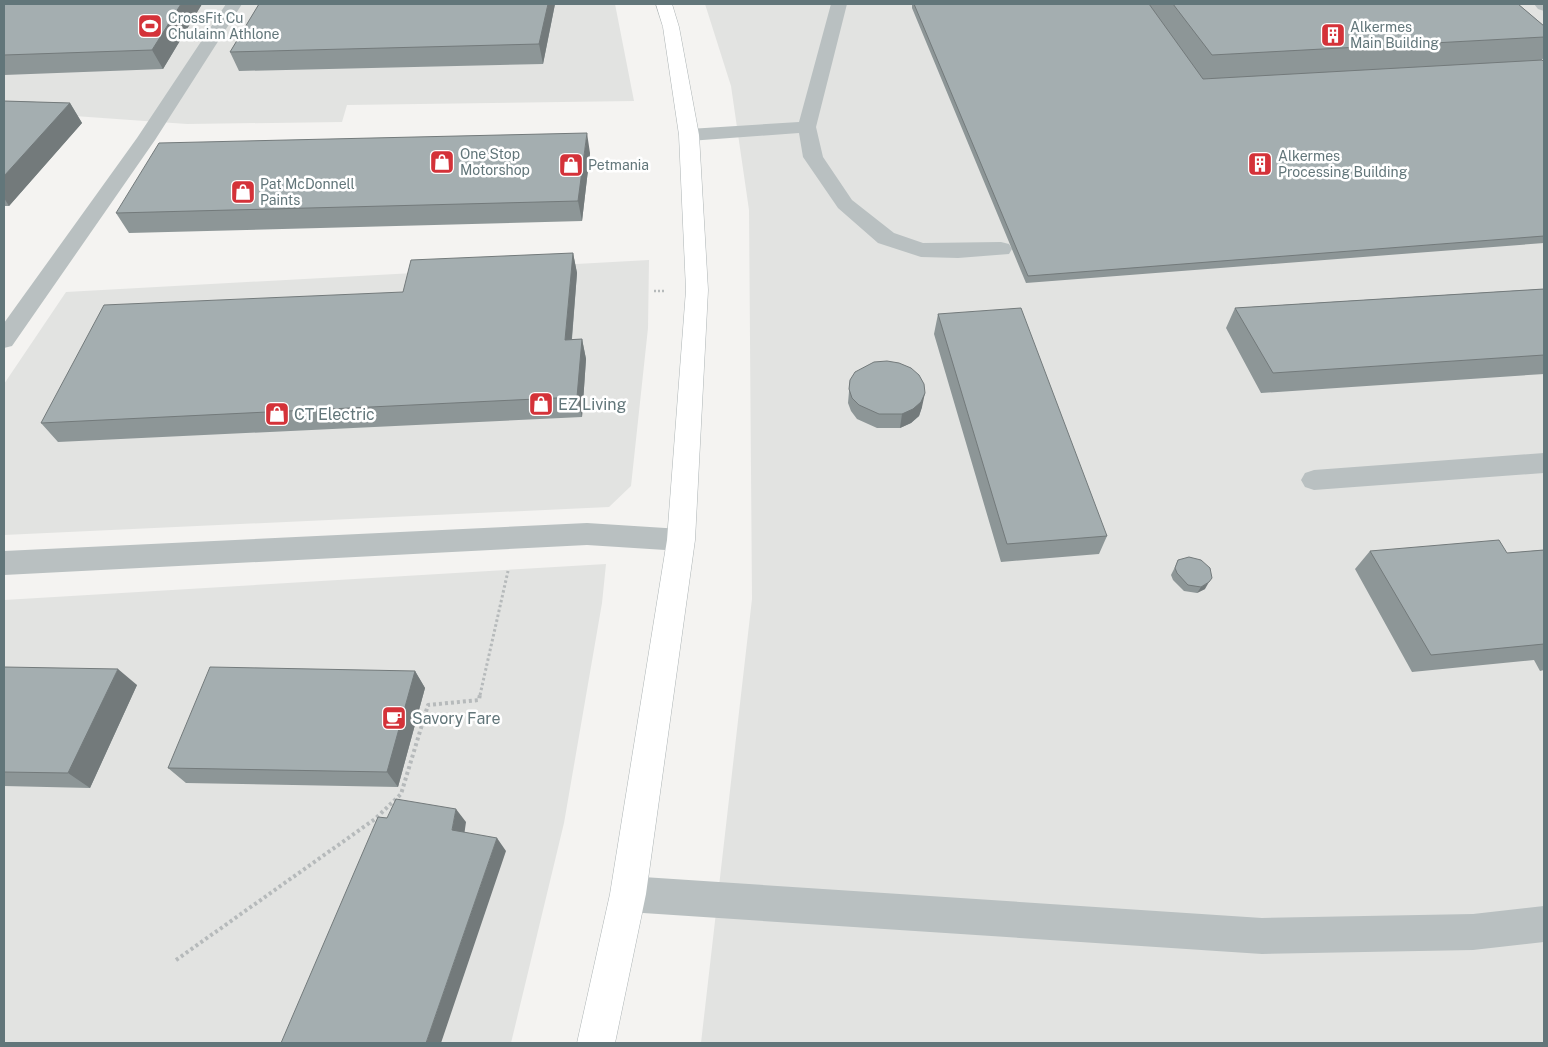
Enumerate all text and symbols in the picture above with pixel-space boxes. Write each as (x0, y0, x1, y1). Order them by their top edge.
place label: CrossFit Cu Chulainn Athlone (168, 10, 280, 42)
sports icon: CrossFit Cu Chulainn Athlone (137, 13, 163, 39)
place label: Alkermes Main Building (1350, 19, 1439, 51)
building icon: Alkermes Main Building (1320, 22, 1346, 48)
place label: One Stop Motorshop (460, 146, 530, 178)
place label: Alkermes Processing Building (1278, 148, 1408, 180)
shop icon: One Stop Motorshop (429, 149, 455, 175)
building icon: Alkermes Processing Building (1247, 151, 1273, 177)
shop icon: Petmania (558, 152, 584, 178)
place label: Petmania (588, 157, 649, 173)
place label: Pat McDonnell Paints (260, 176, 355, 208)
shop icon: Pat McDonnell Paints (230, 179, 256, 205)
shop icon: EZ Living (528, 391, 554, 417)
place label: EZ Living (558, 395, 627, 414)
shop icon: CT Electric (264, 401, 290, 427)
place label: CT Electric (294, 405, 375, 424)
cafe icon: Savory Fare (381, 705, 407, 731)
place label: Savory Fare (412, 709, 500, 728)

